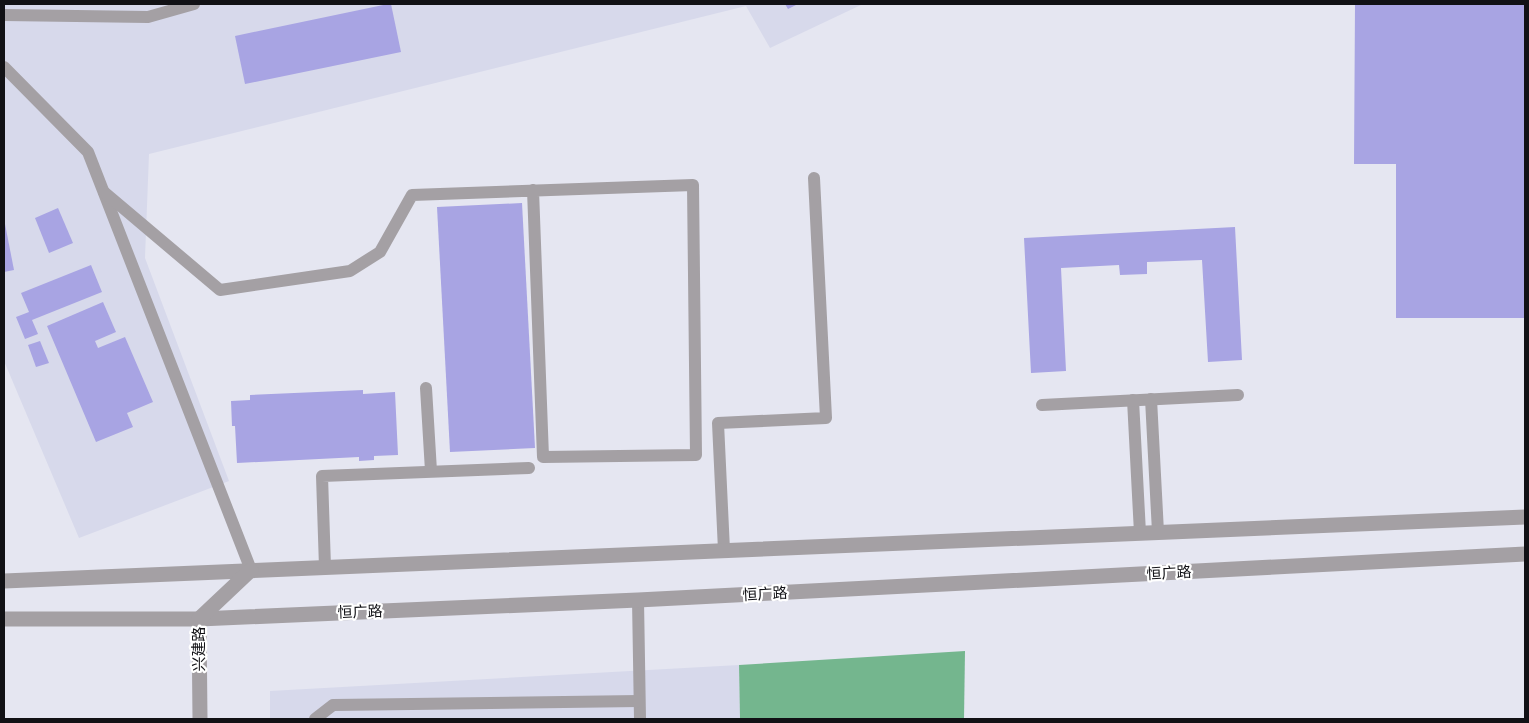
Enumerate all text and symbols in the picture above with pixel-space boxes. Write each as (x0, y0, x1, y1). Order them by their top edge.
street label: 恒广路 (1146, 564, 1192, 582)
street label: 恒广路 (742, 585, 788, 603)
street label: 恒广路 (337, 603, 383, 621)
street label: 兴建路 (191, 626, 207, 672)

